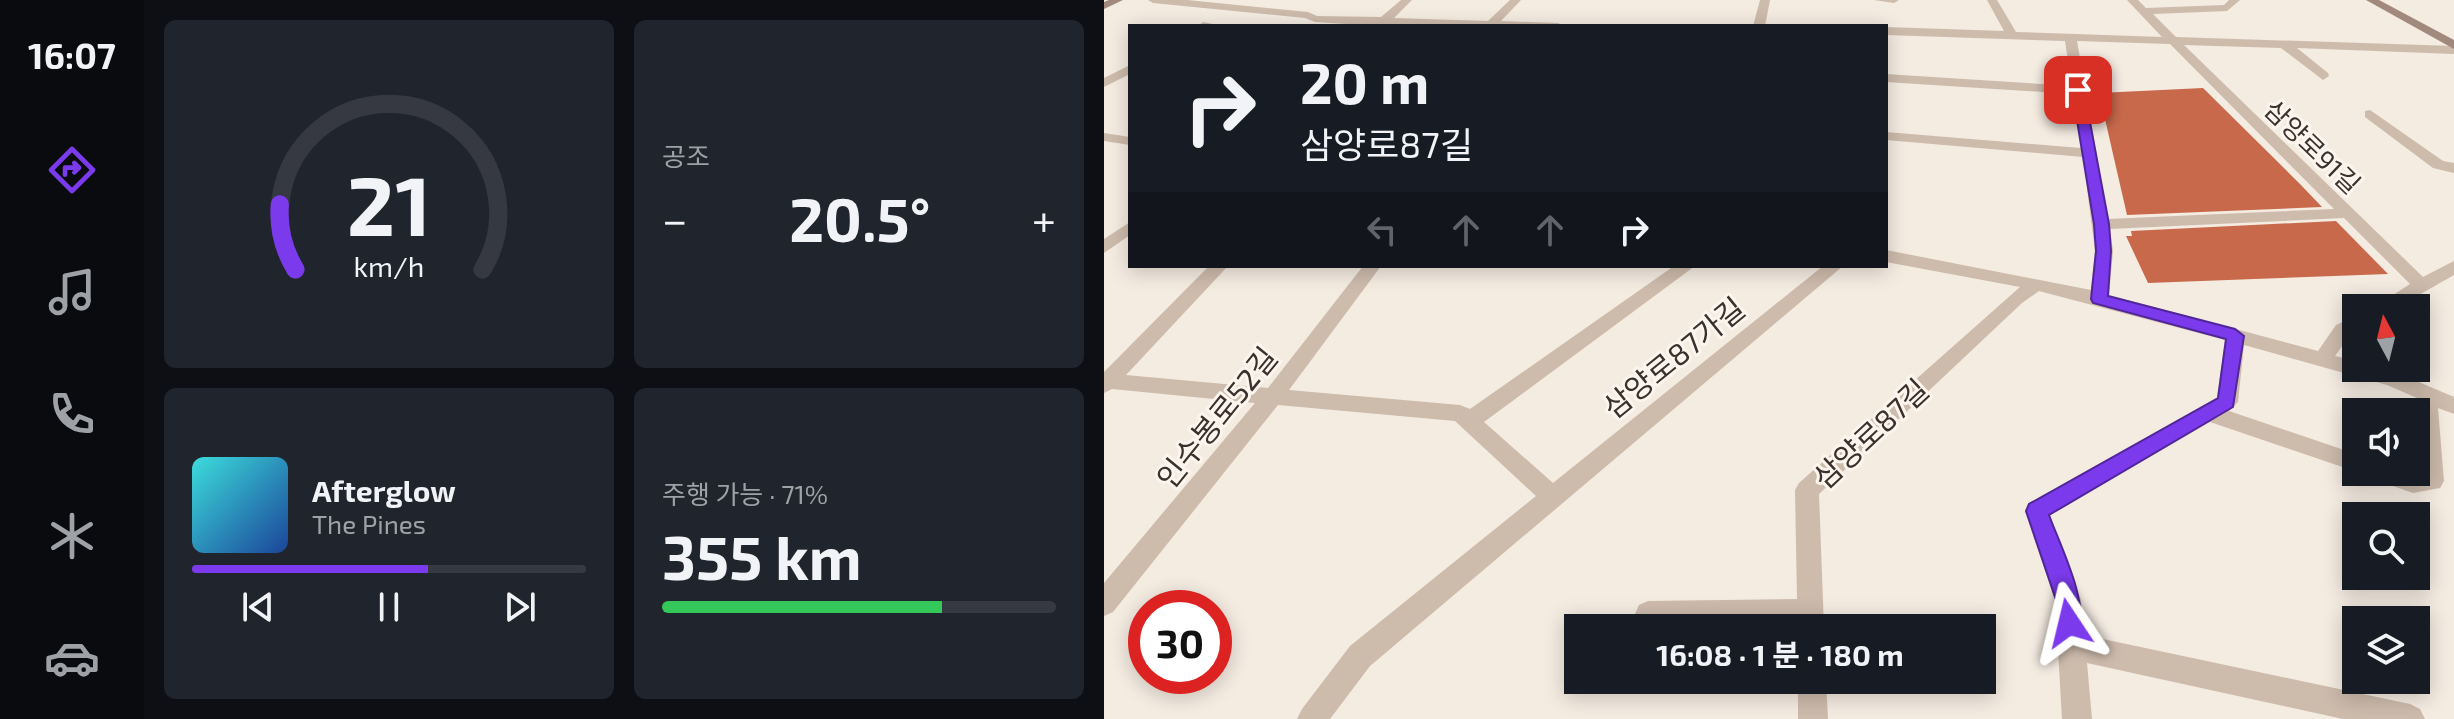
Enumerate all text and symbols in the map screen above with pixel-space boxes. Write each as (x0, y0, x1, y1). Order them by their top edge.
text: 16:07 (28, 33, 116, 76)
text: 20 m (1300, 48, 1429, 115)
icon: right (1168, 56, 1272, 160)
pin (2044, 56, 2112, 124)
icon: arrive (2056, 68, 2100, 112)
street label: 삼양로91길 (2259, 93, 2367, 199)
text: 삼양로87길 (1300, 122, 1473, 165)
text: 공조 (662, 140, 710, 171)
icon: directions (44, 142, 100, 198)
text: 21 (347, 152, 431, 252)
text: 20.5° (789, 182, 930, 254)
text: − (662, 192, 688, 245)
text: + (1032, 192, 1056, 245)
icon: left (1360, 208, 1404, 252)
icon: ahead (1444, 208, 1488, 252)
icon: ahead (1528, 208, 1572, 252)
icon: right (1612, 208, 1656, 252)
text: km/h (354, 248, 424, 283)
icon: music (44, 264, 100, 320)
street label: 삼양로87가길 (1595, 289, 1751, 425)
north arrow (2342, 294, 2430, 382)
map controls (2342, 294, 2430, 694)
street label: 인수봉로52길 (1148, 339, 1284, 495)
street label: 삼양로87길 (1805, 371, 1935, 495)
icon: phone (44, 386, 100, 442)
button: sound (2342, 398, 2430, 486)
text: Afterglow (312, 472, 456, 508)
text: 주행 가능 · 71% (662, 478, 828, 509)
button: search (2342, 502, 2430, 590)
icon: climate (44, 508, 100, 564)
text: The Pines (312, 508, 426, 539)
text: 355 km (662, 520, 862, 592)
position arrow (2027, 581, 2111, 665)
icon: previous (236, 585, 280, 629)
icon: pause (367, 585, 411, 629)
icon: next (498, 585, 542, 629)
speed limit sign: 30 (1128, 590, 1232, 694)
button: layers (2342, 606, 2430, 694)
icon: car (44, 630, 100, 686)
text: 16:08 · 1 분 · 180 m (1656, 636, 1904, 672)

